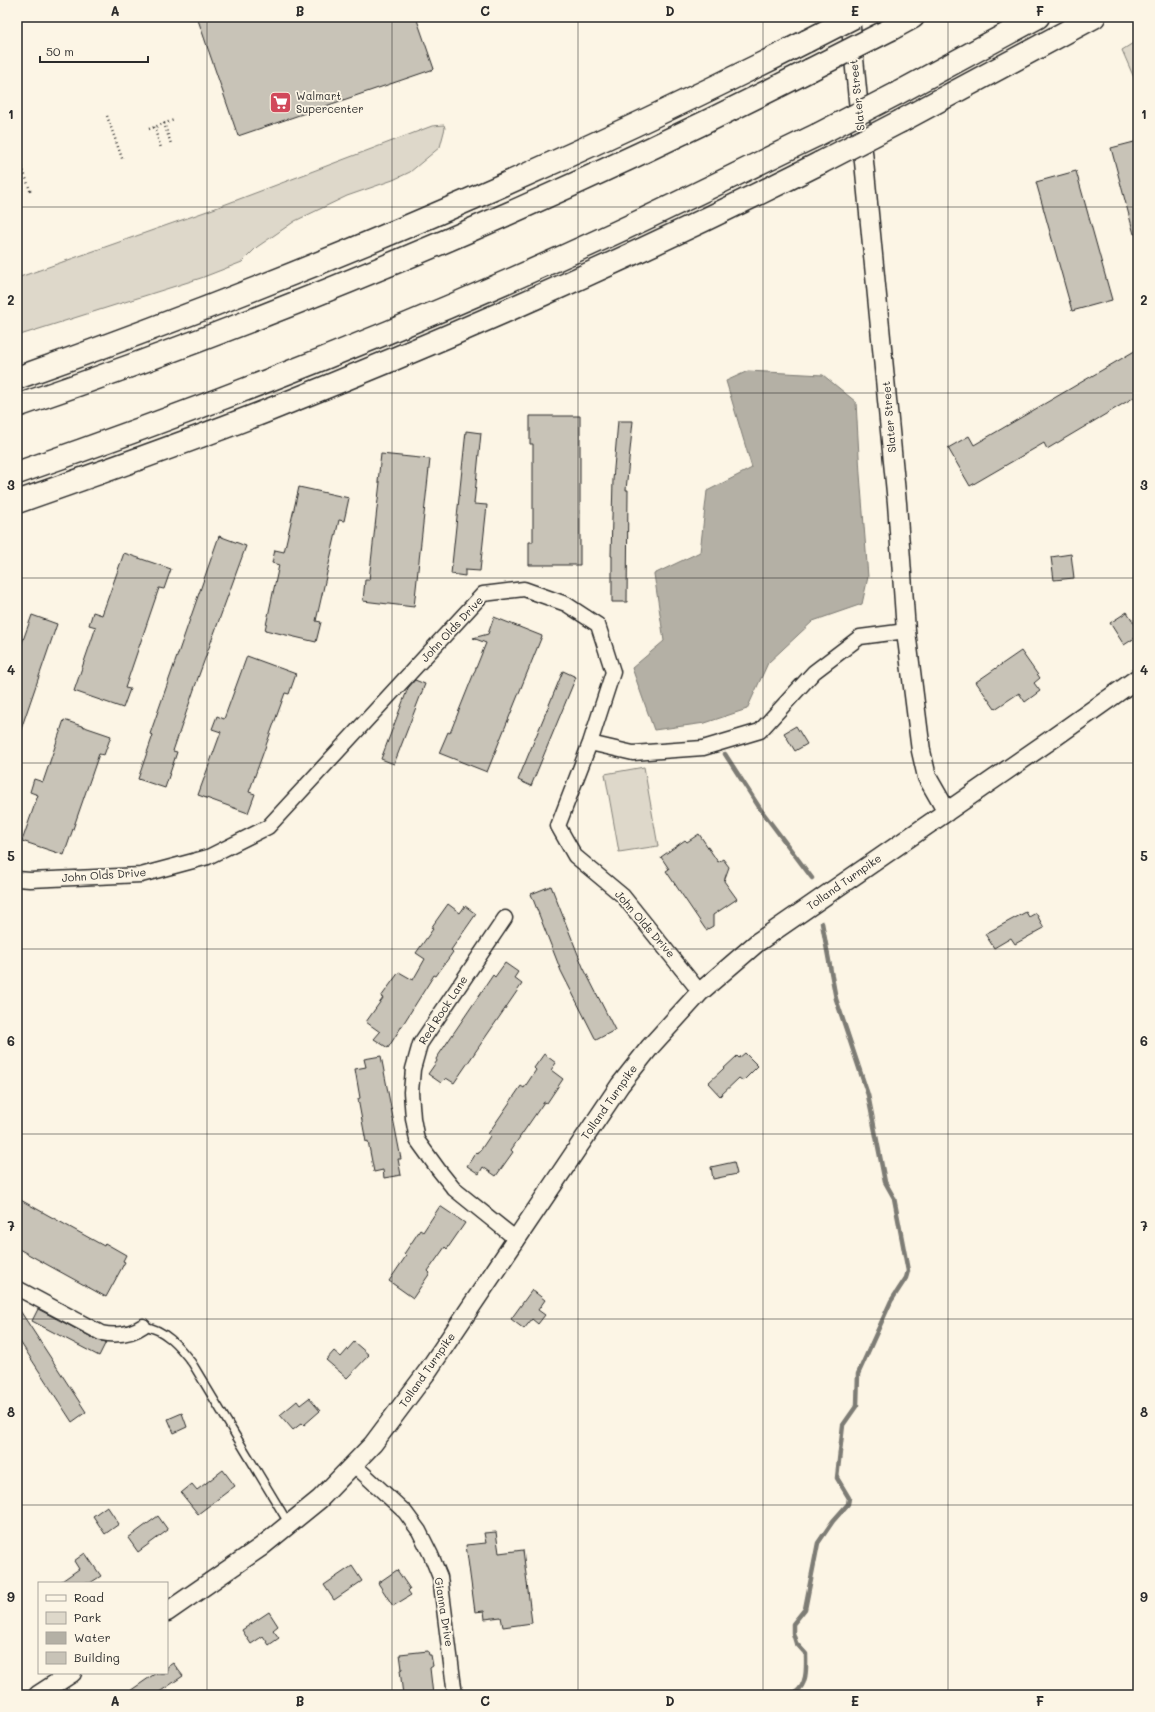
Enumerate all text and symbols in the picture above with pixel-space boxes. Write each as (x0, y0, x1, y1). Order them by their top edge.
text: A (110, 2, 120, 19)
text: B (296, 2, 305, 19)
text: C (480, 2, 490, 19)
text: D (665, 2, 675, 19)
text: E (851, 2, 859, 19)
text: F (1036, 2, 1044, 19)
scale bar (40, 38, 148, 64)
text: 50 m (46, 43, 74, 59)
street label: Slater Street (845, 59, 868, 131)
place label: Walmart Supercenter (296, 88, 364, 116)
supermarket icon: Walmart Supercenter (268, 89, 294, 115)
text: 1 (8, 105, 14, 122)
text: 1 (1141, 105, 1147, 122)
text: 2 (7, 291, 15, 308)
text: 2 (1140, 291, 1148, 308)
street label: Slater Street (878, 381, 899, 453)
text: 3 (7, 476, 15, 493)
text: 3 (1140, 476, 1148, 493)
street label: John Olds Drive (417, 592, 486, 665)
text: 4 (7, 661, 15, 678)
text: 4 (1140, 661, 1148, 678)
text: 5 (7, 847, 15, 864)
text: 5 (1140, 847, 1148, 864)
street label: Tolland Turnpike (803, 850, 884, 913)
street label: John Olds Drive (61, 864, 147, 885)
street label: John Olds Drive (612, 887, 679, 961)
street label: Red Rock Lane (415, 972, 471, 1047)
text: 6 (7, 1032, 15, 1049)
text: 6 (1140, 1032, 1148, 1049)
street label: Tolland Turnpike (577, 1061, 640, 1142)
text: 7 (7, 1217, 15, 1234)
text: 7 (1140, 1217, 1148, 1234)
street label: Tolland Turnpike (395, 1329, 458, 1410)
text: 8 (7, 1403, 15, 1420)
text: 8 (1140, 1403, 1148, 1420)
street label: Gianna Drive (432, 1576, 457, 1648)
legend (38, 1582, 168, 1674)
text: 9 (7, 1588, 15, 1605)
text: 9 (1140, 1588, 1148, 1605)
text: Road (74, 1589, 104, 1605)
text: Park (74, 1609, 101, 1625)
text: Water (74, 1629, 111, 1645)
text: Building (74, 1649, 120, 1665)
text: A (110, 1692, 120, 1709)
text: B (296, 1692, 305, 1709)
text: C (480, 1692, 490, 1709)
text: D (665, 1692, 675, 1709)
text: E (851, 1692, 859, 1709)
text: F (1036, 1692, 1044, 1709)

